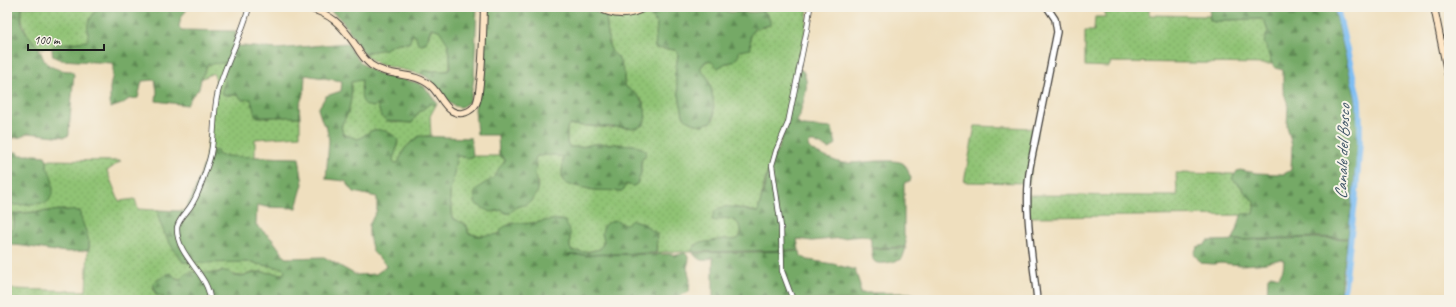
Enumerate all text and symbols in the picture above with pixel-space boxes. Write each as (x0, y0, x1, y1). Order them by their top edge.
scale bar (28, 26, 104, 52)
text: 100 m (34, 32, 61, 48)
water label: Canale del Bosco (1330, 102, 1355, 200)

